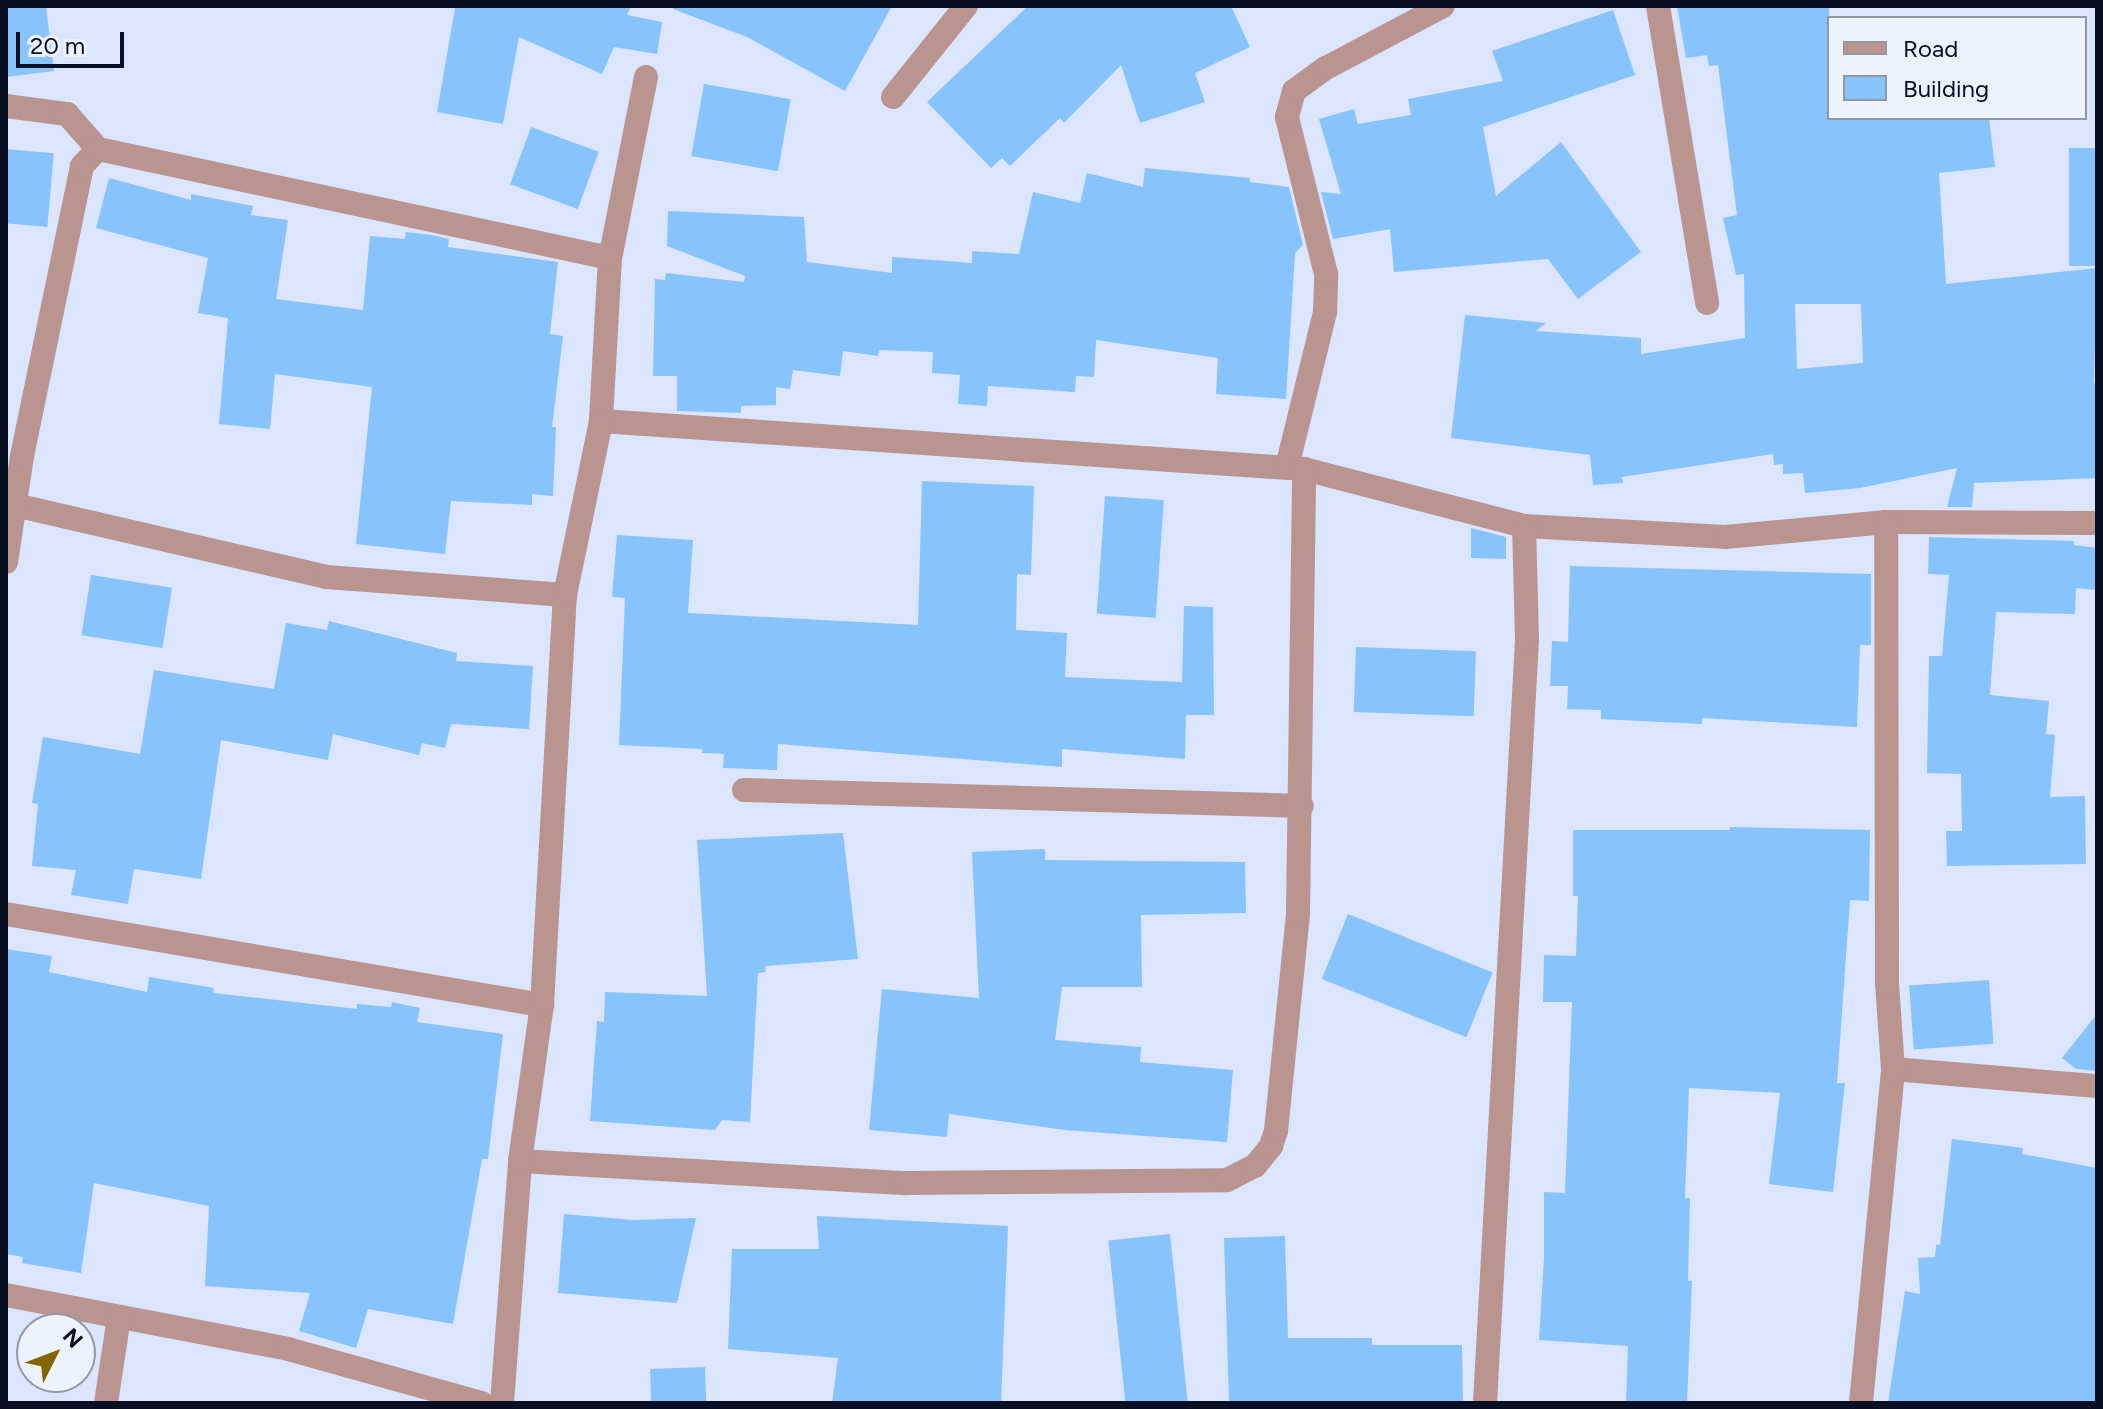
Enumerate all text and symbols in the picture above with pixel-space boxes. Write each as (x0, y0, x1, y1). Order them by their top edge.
scale bar (20, 16, 128, 66)
legend (1827, 16, 2087, 120)
text: 20 m (30, 31, 85, 60)
text: Road (1903, 34, 1958, 63)
text: Building (1903, 74, 1989, 103)
north arrow (16, 1313, 96, 1393)
text: N (57, 1323, 88, 1353)

